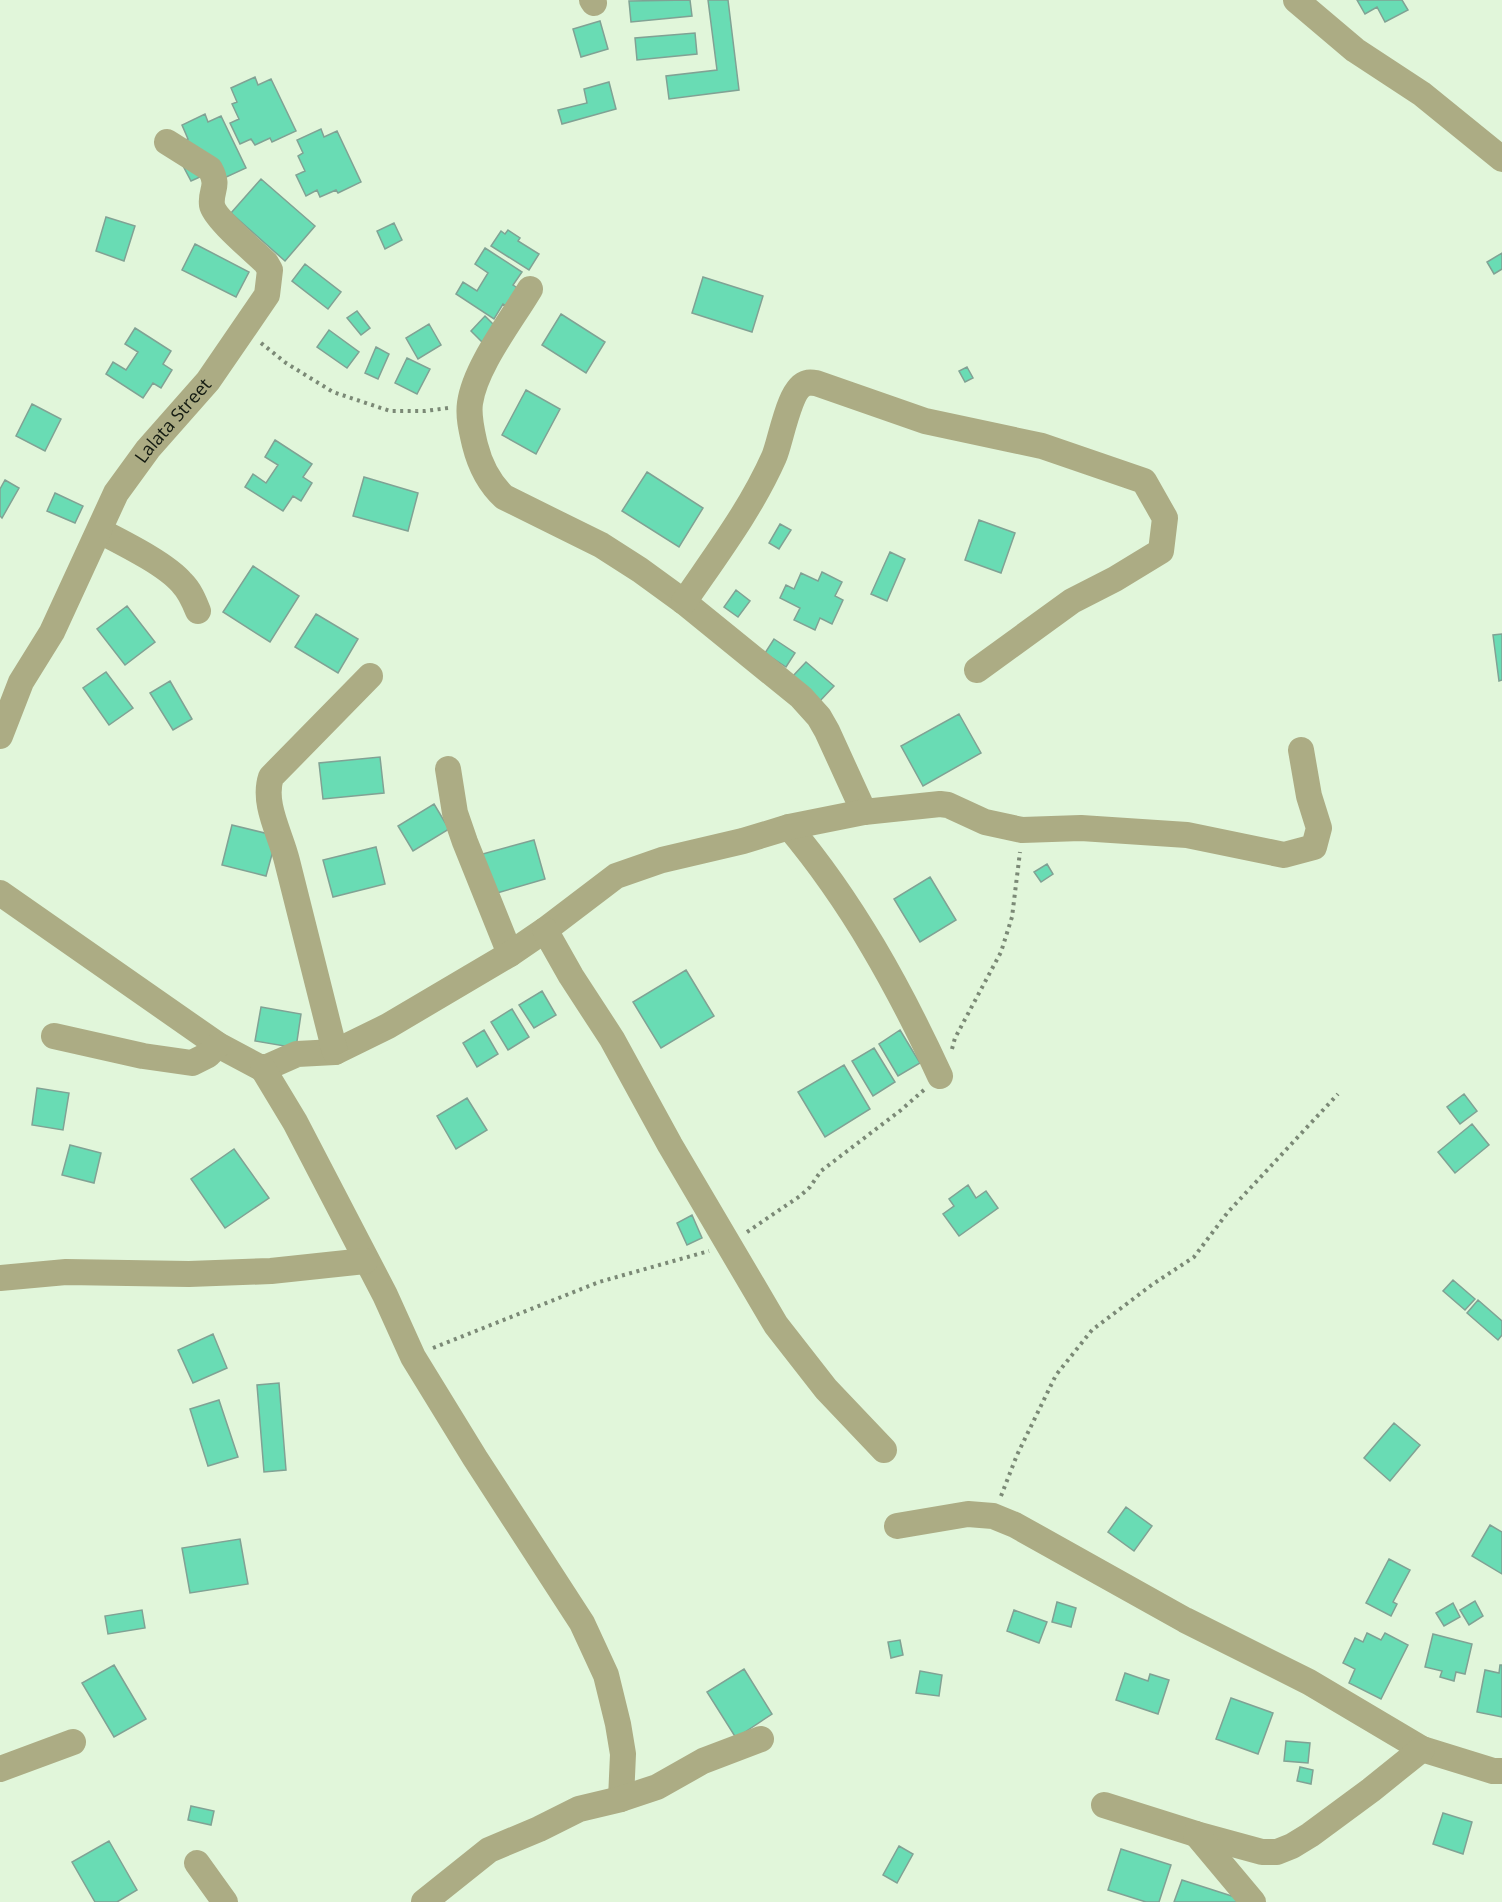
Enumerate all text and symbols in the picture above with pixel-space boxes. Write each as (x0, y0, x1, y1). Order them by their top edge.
street label: Lalata Street (129, 373, 216, 468)

